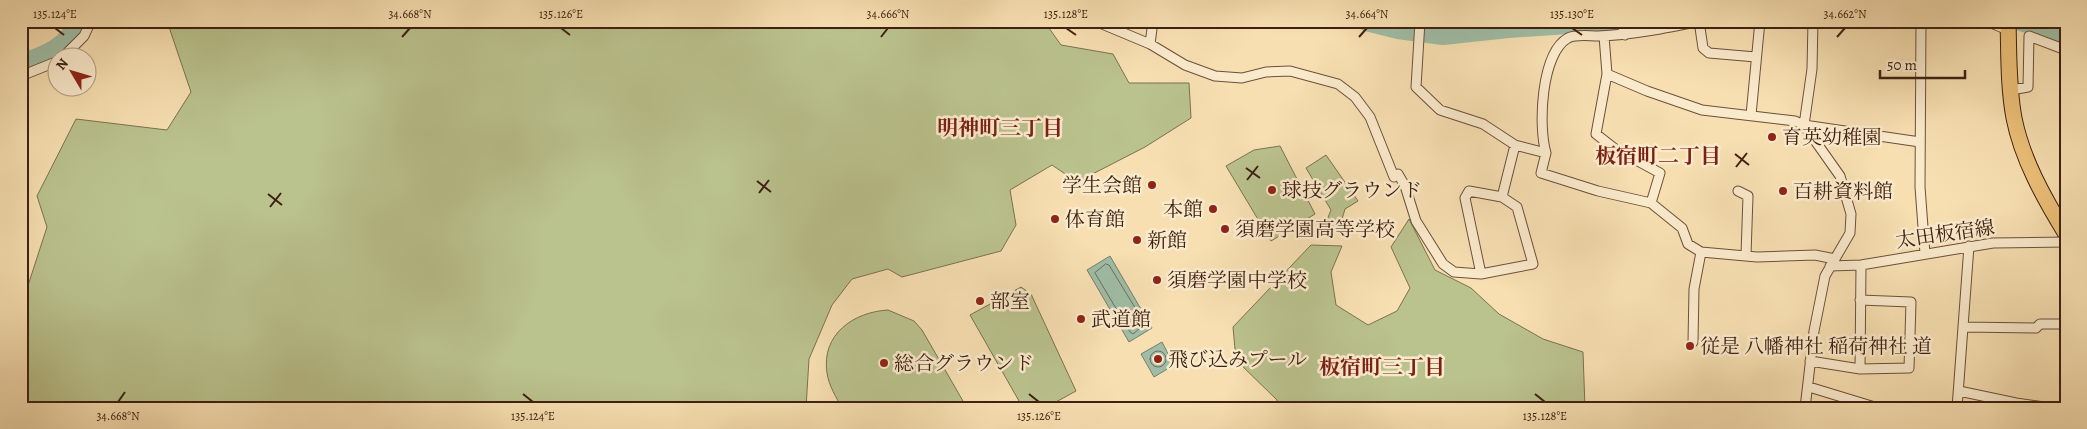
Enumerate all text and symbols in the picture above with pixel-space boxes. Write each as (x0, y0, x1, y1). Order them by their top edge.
text: 135.124°E (33, 6, 77, 22)
text: 34.668°N (388, 6, 432, 22)
text: 135.126°E (539, 6, 583, 22)
text: 34.666°N (867, 6, 910, 22)
text: 135.128°E (1044, 6, 1088, 22)
text: 34.664°N (1346, 6, 1389, 22)
text: 135.130°E (1550, 6, 1594, 22)
text: 34.662°N (1823, 6, 1867, 22)
north arrow (48, 48, 98, 98)
scale bar (1880, 48, 1964, 80)
text: N (52, 54, 73, 74)
text: 50 m (1887, 55, 1917, 75)
district label: 明神町三丁目 (937, 114, 1063, 142)
place label: 育英幼稚園 (1782, 124, 1882, 151)
marker: 育英幼稚園 (1766, 131, 1778, 143)
district label: 板宿町二丁目 (1595, 142, 1721, 170)
place label: 学生会館 (1062, 172, 1142, 199)
place label: 球技グラウンド (1282, 177, 1422, 204)
place label: 百耕資料館 (1793, 178, 1893, 205)
marker: 学生会館 (1146, 179, 1158, 191)
marker: 球技グラウンド (1266, 184, 1278, 196)
marker: 百耕資料館 (1777, 185, 1789, 197)
place label: 本館 (1163, 196, 1203, 223)
marker: 本館 (1207, 203, 1219, 215)
place label: 体育館 (1065, 206, 1125, 233)
marker: 体育館 (1049, 213, 1061, 225)
street label: 太田板宿線 (1894, 214, 1996, 254)
place label: 須磨学園高等学校 (1235, 216, 1395, 243)
marker: 須磨学園高等学校 (1219, 223, 1231, 235)
place label: 新館 (1147, 227, 1187, 254)
marker: 新館 (1131, 234, 1143, 246)
place label: 須磨学園中学校 (1167, 267, 1307, 294)
marker: 須磨学園中学校 (1151, 274, 1163, 286)
place label: 部室 (990, 288, 1030, 315)
marker: 部室 (974, 295, 986, 307)
place label: 武道館 (1091, 306, 1151, 333)
marker: 武道館 (1075, 313, 1087, 325)
place label: 従是 八幡神社 稲荷神社 道 (1700, 333, 1932, 360)
marker: 従是 八幡神社 稲荷神社 道 (1684, 340, 1696, 352)
place label: 飛び込みプール (1168, 346, 1307, 373)
place label: 総合グラウンド (894, 350, 1034, 377)
marker: 飛び込みプール (1152, 353, 1164, 365)
district label: 板宿町三丁目 (1319, 353, 1445, 381)
marker: 総合グラウンド (878, 357, 890, 369)
text: 34.668°N (96, 408, 140, 424)
text: 135.124°E (511, 408, 555, 424)
text: 135.126°E (1017, 408, 1061, 424)
text: 135.128°E (1523, 408, 1567, 424)

